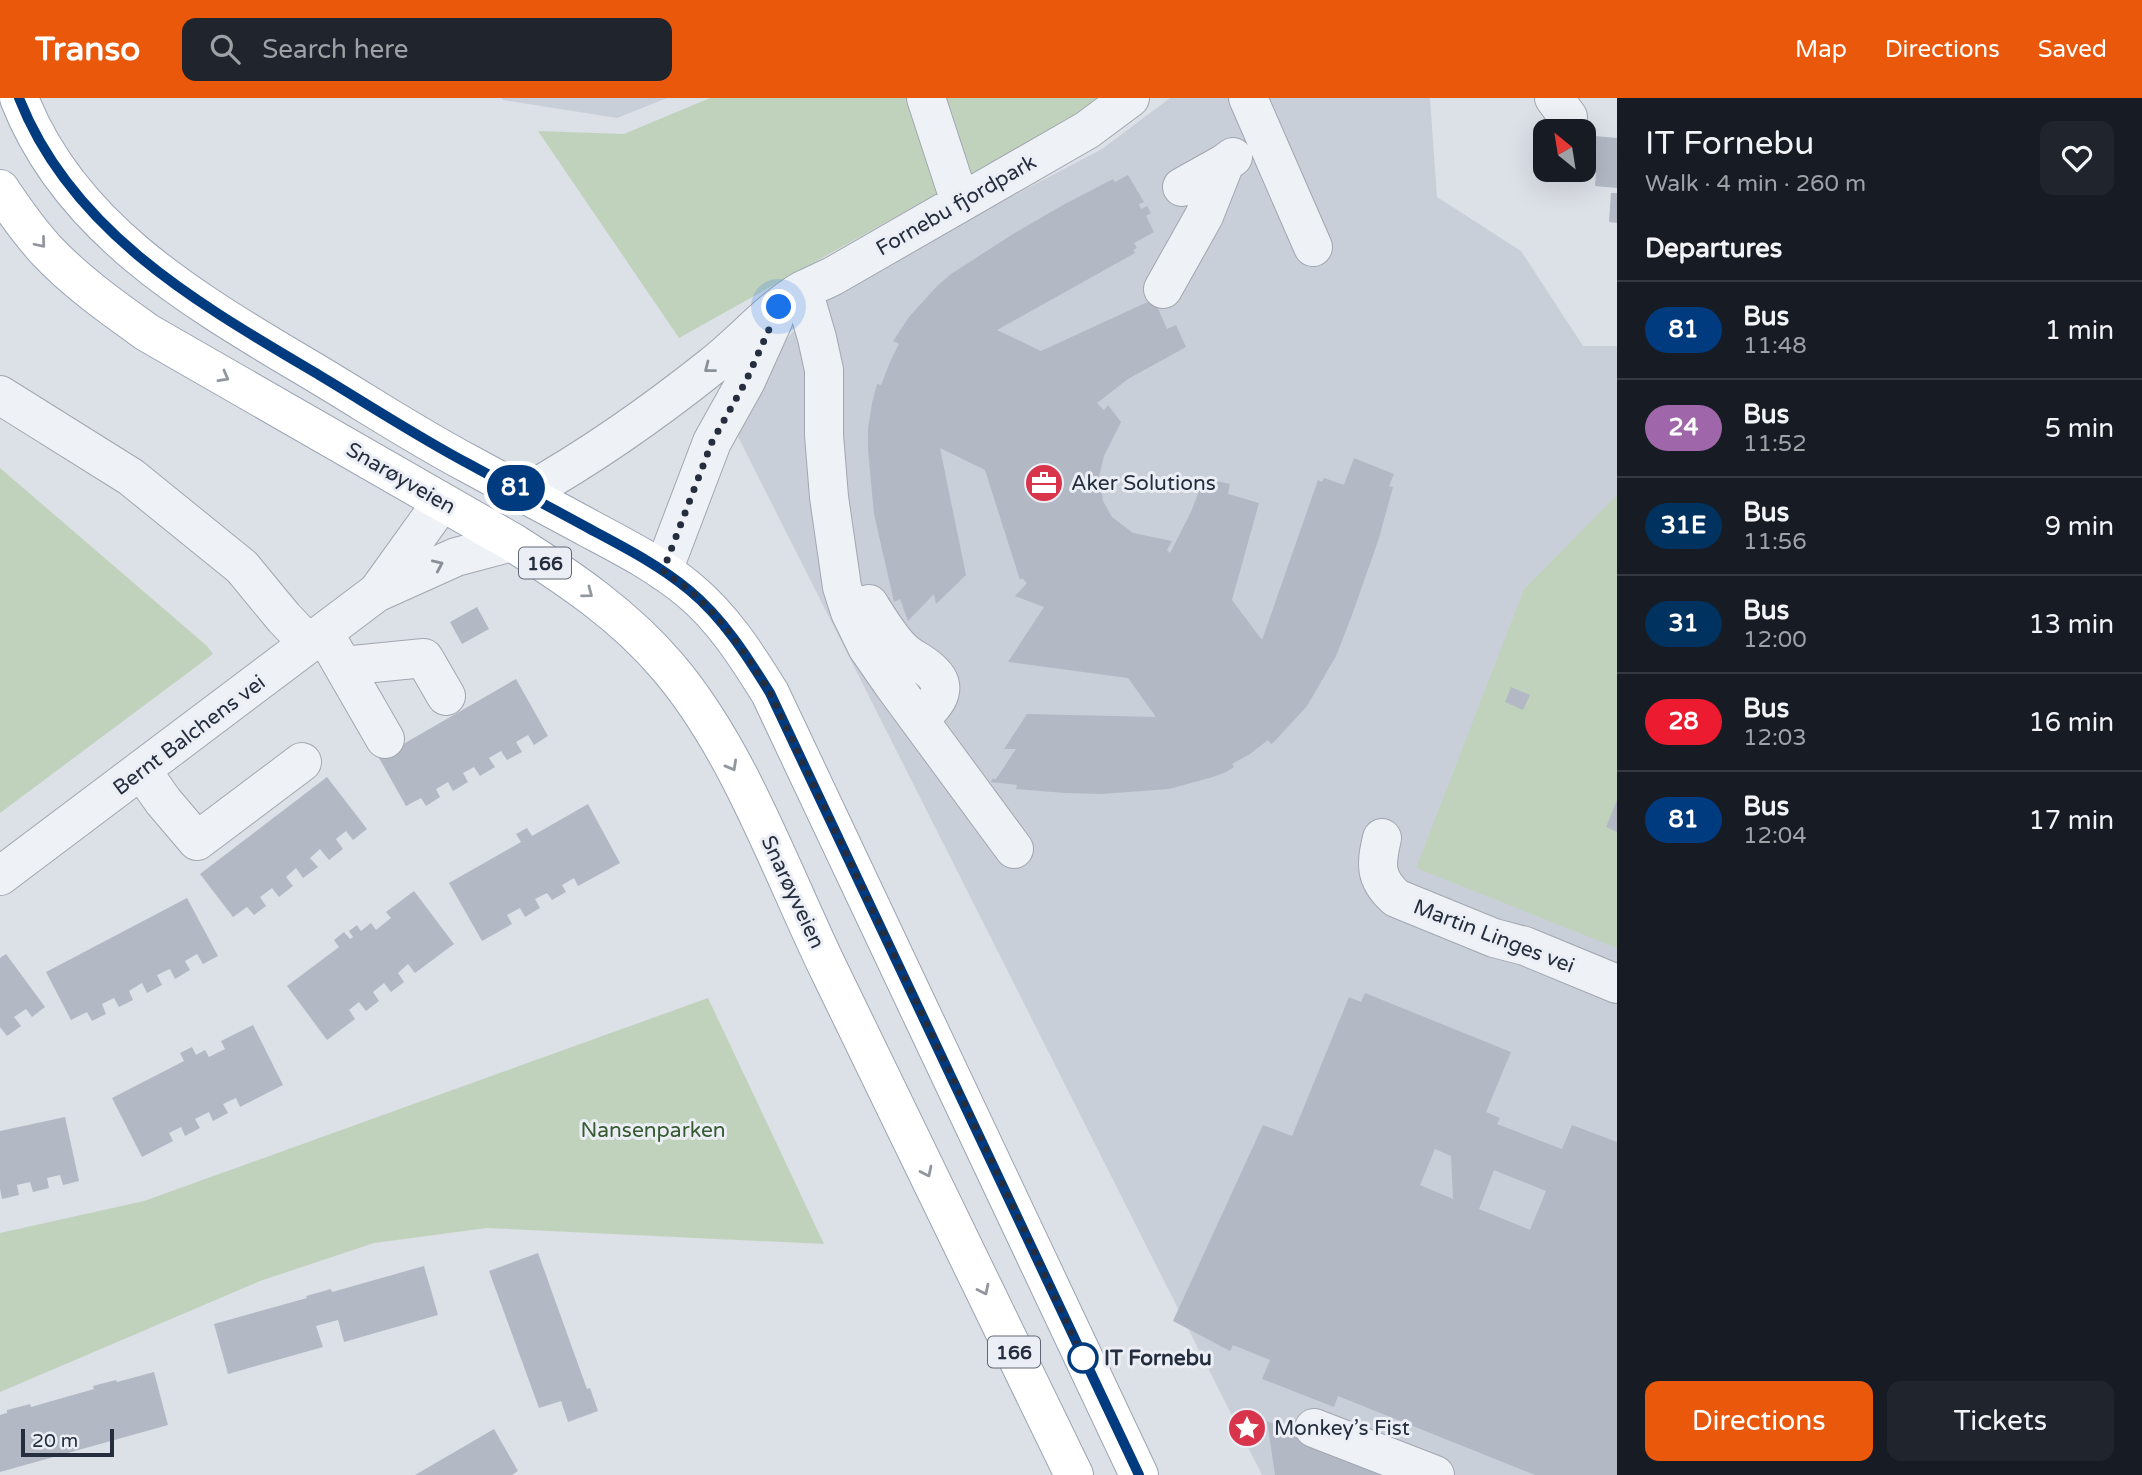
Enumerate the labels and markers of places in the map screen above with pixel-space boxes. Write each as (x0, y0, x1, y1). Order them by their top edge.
office icon: Aker Solutions (1023, 462, 1065, 504)
place label: Aker Solutions (1071, 471, 1216, 496)
marker: IT Fornebu (1068, 1343, 1098, 1373)
place label: IT Fornebu (1104, 1346, 1212, 1371)
place icon: Monkey’s Fist (1226, 1407, 1268, 1449)
place label: Monkey’s Fist (1274, 1416, 1410, 1441)

